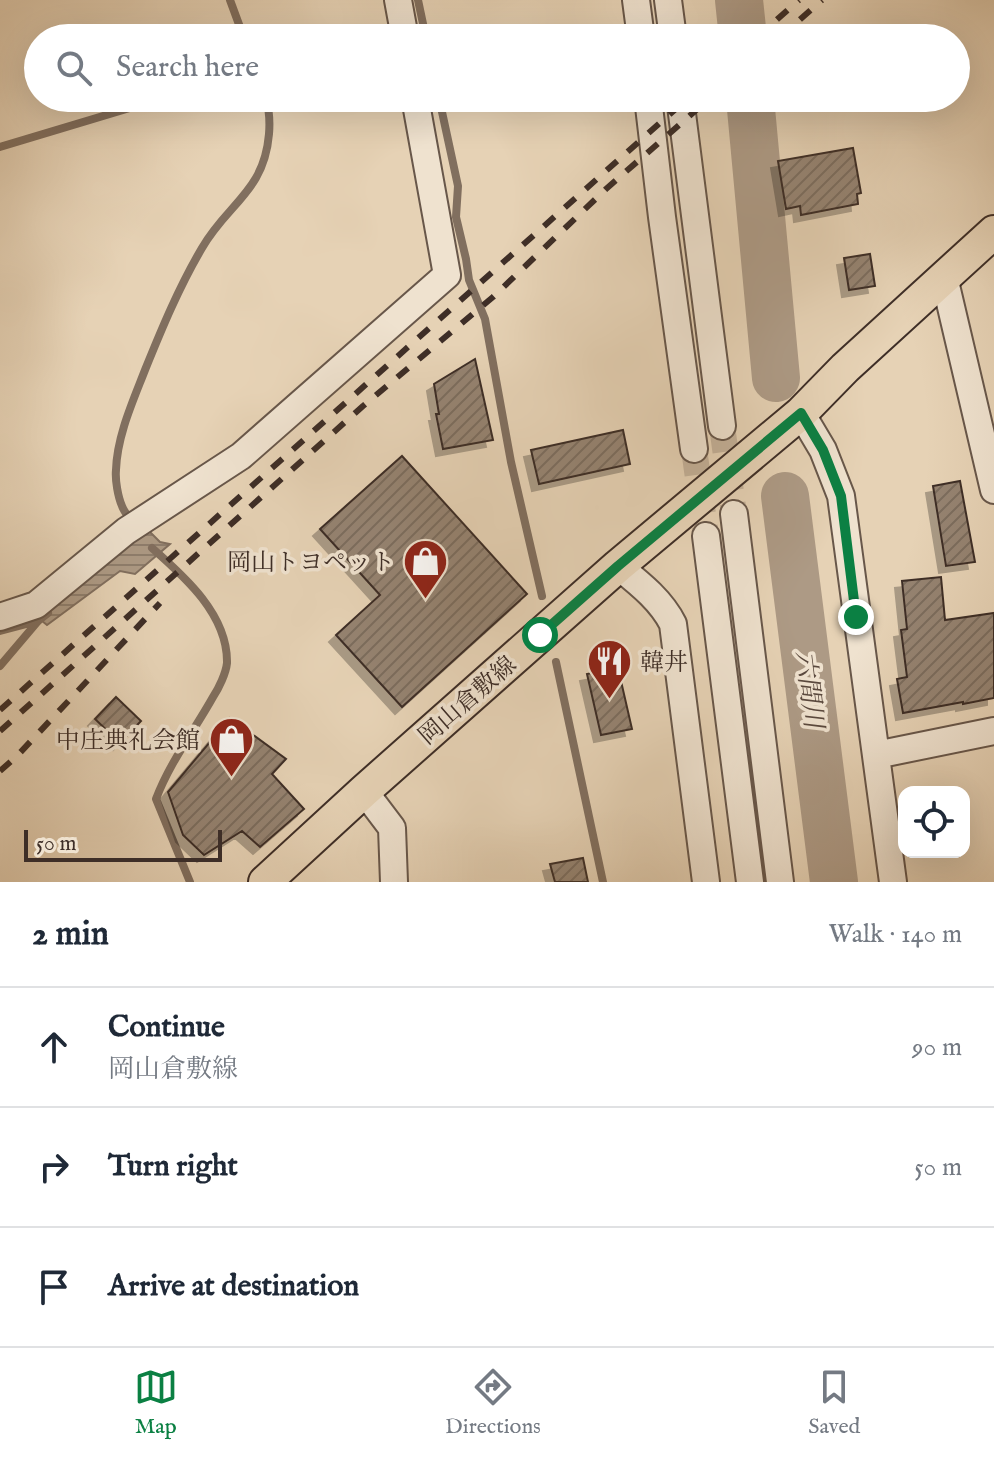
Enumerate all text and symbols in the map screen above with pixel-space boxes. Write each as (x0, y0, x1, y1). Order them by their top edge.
search box (24, 24, 970, 112)
icon: search (52, 46, 96, 90)
text: Search here (116, 49, 259, 87)
shop icon: 岡山トヨペット (402, 538, 450, 601)
place label: 岡山トヨペット (227, 548, 395, 579)
route end (838, 599, 874, 635)
route start (522, 617, 558, 653)
restaurant icon: 韓丼 (585, 638, 633, 701)
place label: 韓丼 (640, 648, 688, 679)
water label: 六間川 (787, 648, 830, 733)
street label: 岡山倉敷線 (413, 650, 523, 752)
shop icon: 中庄典礼会館 (207, 716, 255, 779)
place label: 中庄典礼会館 (56, 726, 200, 757)
map controls (898, 786, 970, 858)
button: locate (898, 786, 970, 858)
scale bar (24, 826, 222, 862)
text: 50 m (36, 830, 77, 858)
text: 2 min (32, 913, 109, 956)
text: Walk · 140 m (829, 918, 962, 951)
text: Continue (108, 1009, 225, 1047)
icon: ahead (32, 1025, 76, 1069)
text: 90 m (912, 1031, 962, 1064)
text: 岡山倉敷線 (108, 1053, 238, 1086)
icon: right (32, 1145, 76, 1189)
text: Turn right (108, 1148, 238, 1186)
text: 50 m (914, 1151, 962, 1184)
icon: arrive (32, 1265, 76, 1309)
text: Arrive at destination (108, 1268, 359, 1306)
tab: Map (134, 1365, 178, 1441)
tab: Directions (445, 1365, 541, 1441)
tab: Saved (808, 1365, 860, 1441)

